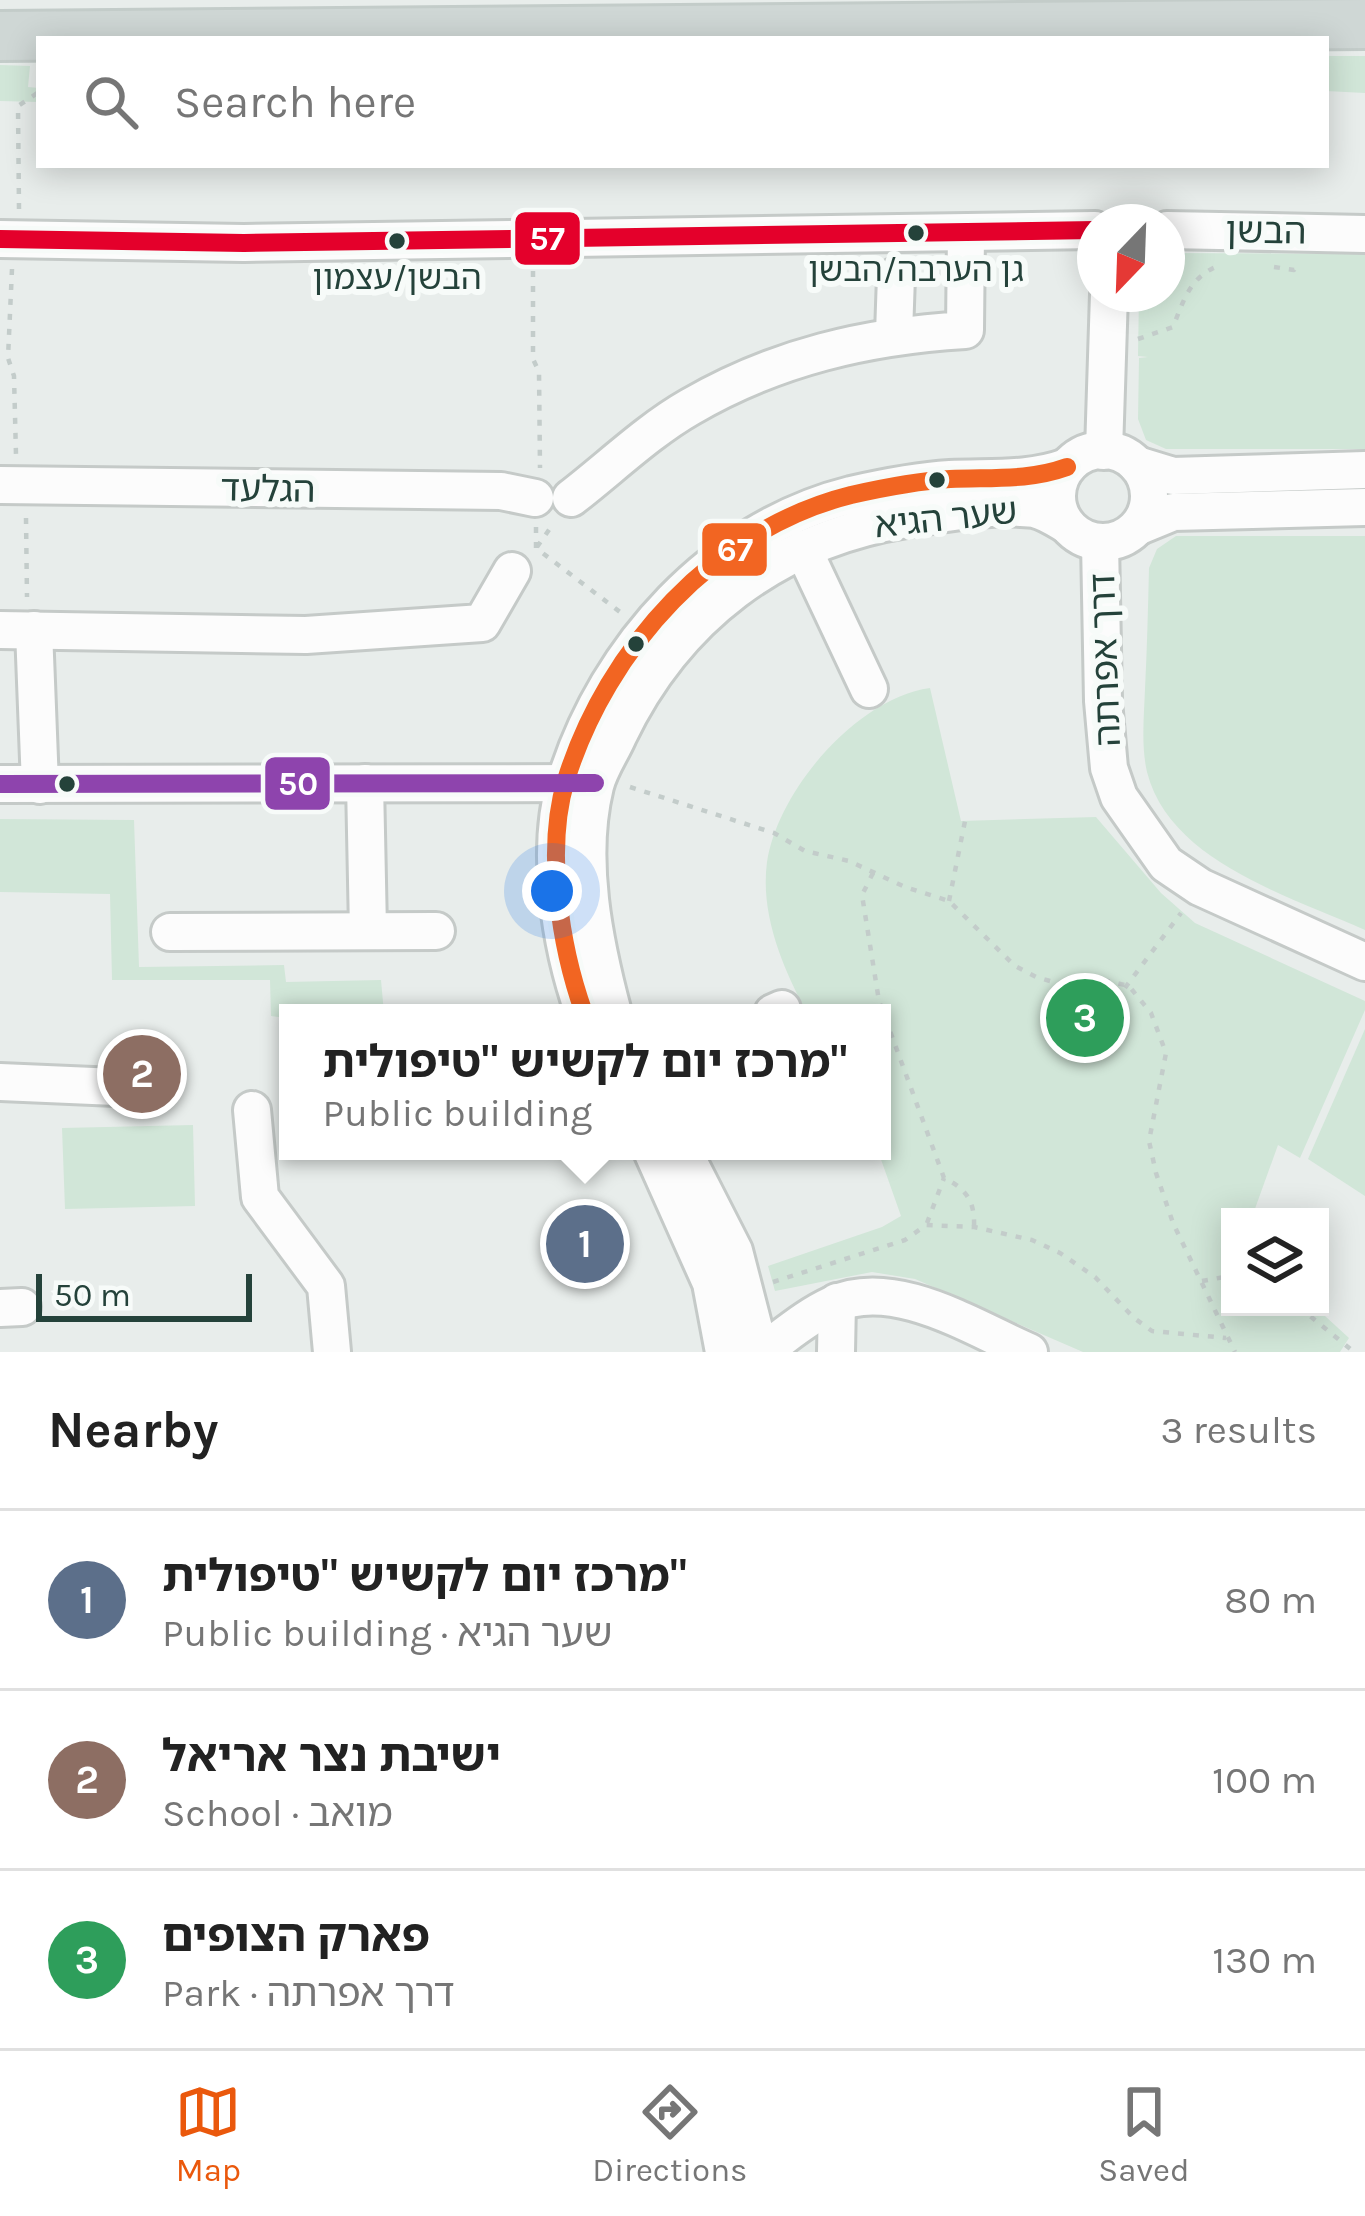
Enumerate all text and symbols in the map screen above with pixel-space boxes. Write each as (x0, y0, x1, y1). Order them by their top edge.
search box (36, 36, 1329, 168)
icon: search (78, 69, 144, 135)
text: Search here (174, 76, 416, 128)
north arrow (1077, 204, 1185, 312)
street label: הבשן (1225, 209, 1307, 253)
line badge: 57 (513, 210, 582, 267)
text: 57 (529, 220, 565, 258)
marker: גן הערבה/הבשן (905, 222, 927, 244)
marker: הבשן/עצמון (386, 230, 408, 252)
place label: גן הערבה/הבשן (808, 251, 1024, 289)
place label: הבשן/עצמון (312, 259, 482, 297)
street label: הגלעד (220, 467, 316, 511)
unlabelled marker (926, 469, 948, 491)
street label: שער הגיא (873, 490, 1019, 546)
line badge: 67 (700, 521, 769, 578)
text: 67 (717, 531, 753, 569)
street label: דרך אפרתה (1081, 573, 1129, 747)
unlabelled marker (625, 633, 647, 655)
line badge: 50 (263, 755, 332, 812)
text: 50 (278, 765, 318, 803)
unlabelled marker (56, 773, 78, 795)
your location (522, 861, 582, 921)
pin: 3 (1046, 973, 1124, 1063)
popup (279, 1004, 891, 1160)
pin: 2 (103, 1029, 181, 1119)
text: מרכז יום לקשיש "טיפולית" (323, 1036, 847, 1088)
text: Public building (323, 1090, 592, 1136)
pin: 1 (546, 1199, 624, 1289)
map controls (1221, 1208, 1329, 1316)
button: layers (1221, 1208, 1329, 1316)
scale bar (36, 1268, 252, 1321)
text: 50 m (54, 1276, 131, 1314)
text: Nearby (48, 1400, 218, 1460)
text: 3 results (1160, 1407, 1317, 1453)
text: מרכז יום לקשיש "טיפולית" (162, 1550, 687, 1602)
text: 1 (80, 1577, 94, 1623)
text: 80 m (1224, 1577, 1317, 1623)
text: Public building · שער הגיא (162, 1610, 612, 1656)
text: ישיבת נצר אריאל (162, 1730, 501, 1782)
text: 2 (75, 1757, 99, 1803)
text: 100 m (1212, 1757, 1317, 1803)
text: School · מואב (162, 1790, 393, 1836)
text: פארק הצופים (162, 1910, 430, 1962)
text: 3 (75, 1937, 99, 1983)
text: 130 m (1212, 1937, 1317, 1983)
text: Park · דרך אפרתה (162, 1970, 455, 2016)
tab: Map (175, 2079, 241, 2189)
tab: Directions (592, 2079, 747, 2189)
tab: Saved (1098, 2079, 1190, 2189)

